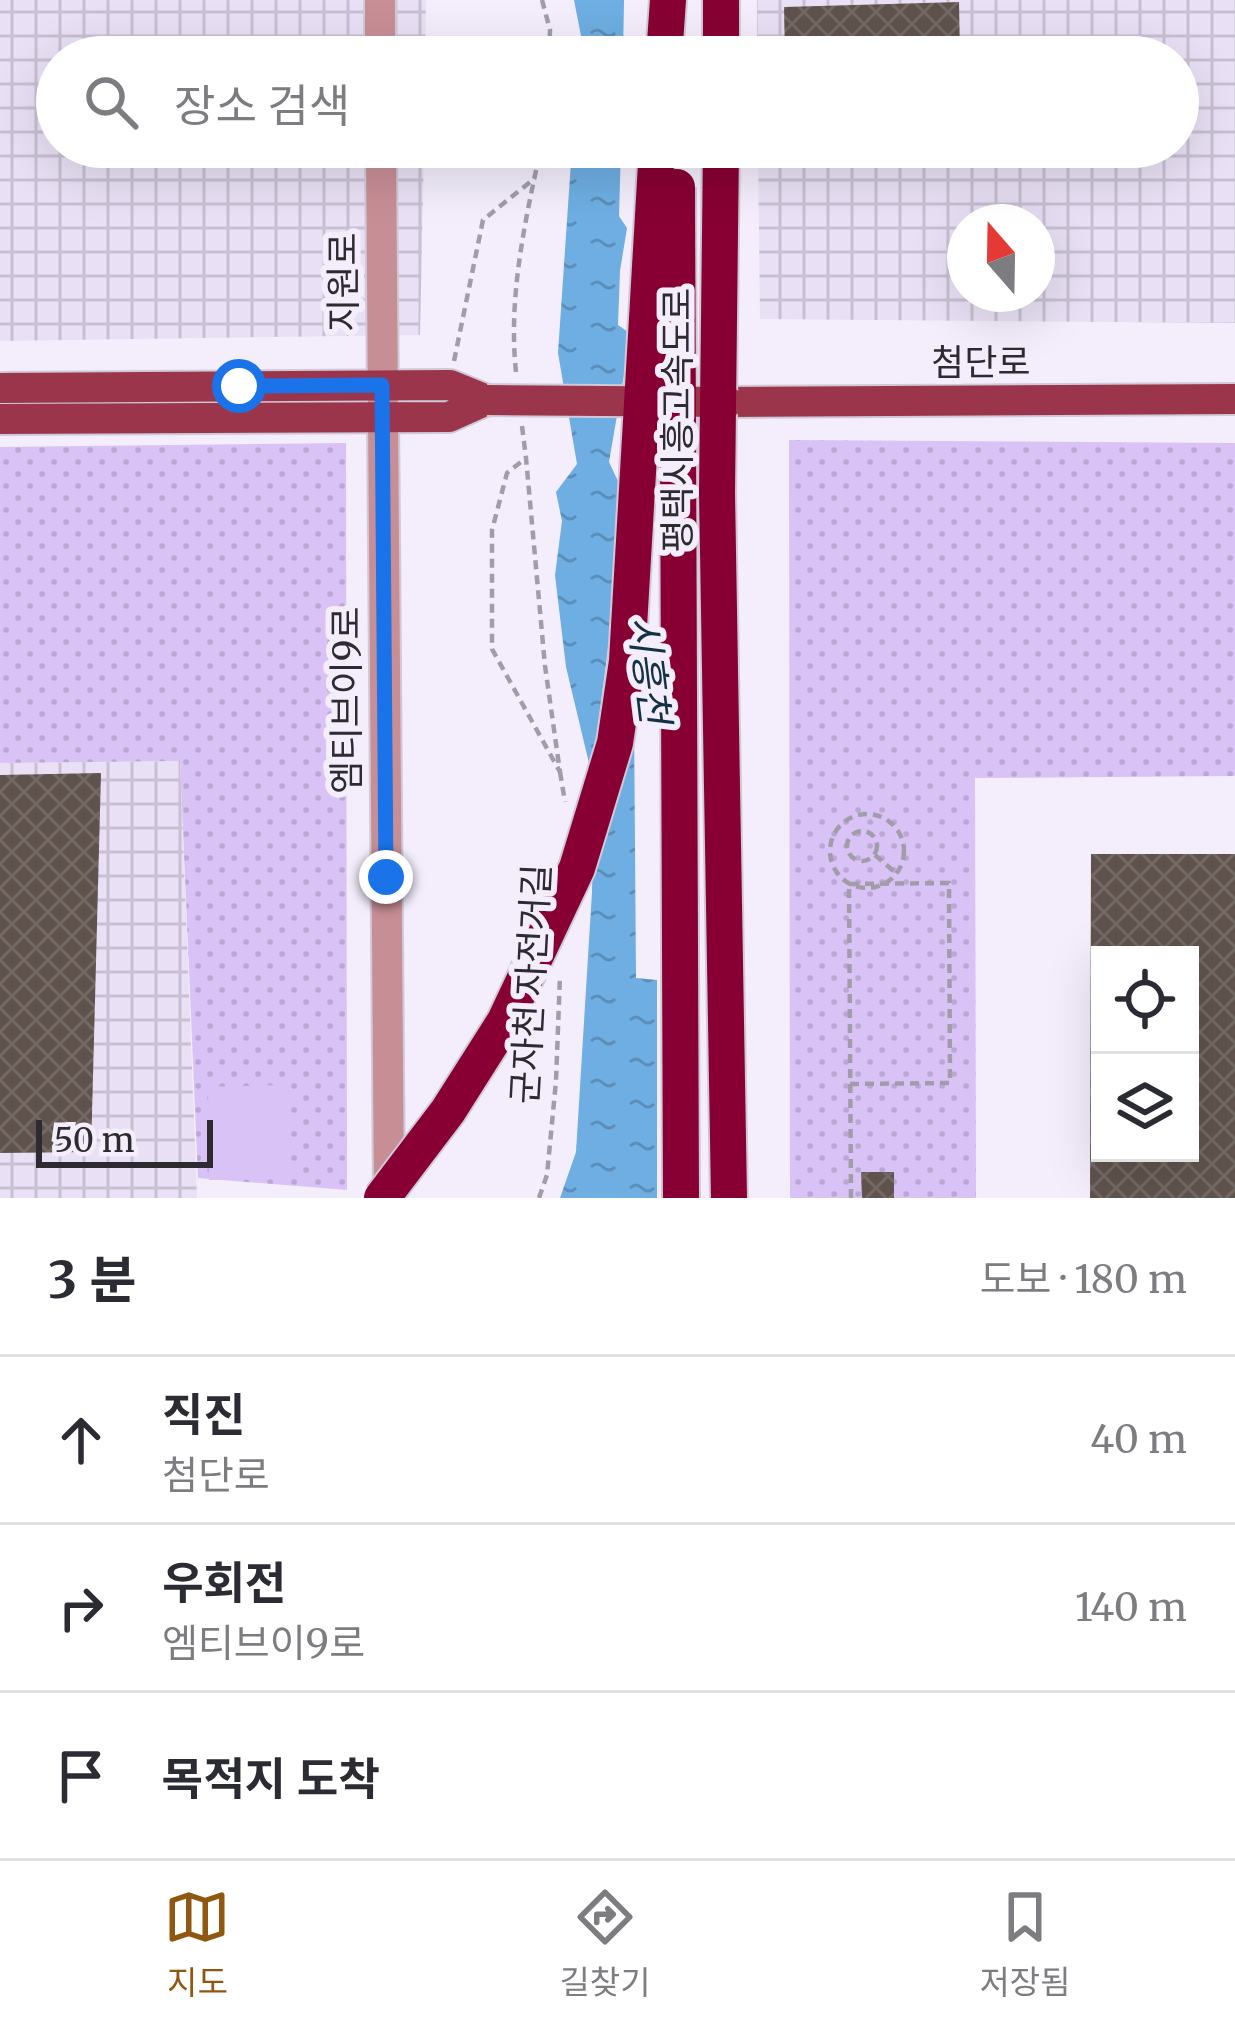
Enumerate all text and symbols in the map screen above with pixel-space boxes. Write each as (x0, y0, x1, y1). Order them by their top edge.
search box (36, 36, 1199, 168)
icon: search (78, 69, 144, 135)
text: 장소 검색 (174, 78, 350, 134)
north arrow (947, 204, 1055, 312)
street label: 지원로 (321, 232, 366, 332)
street label: 평택시흥고속도로 (655, 288, 700, 552)
street label: 첨단로 (931, 340, 1031, 385)
route start (212, 359, 266, 413)
street label: 엠티브이9로 (324, 606, 369, 794)
water label: 시흥천 (618, 614, 680, 730)
route end (359, 850, 413, 904)
street label: 군자천 자전거길 (502, 863, 560, 1105)
map controls (1091, 946, 1199, 1162)
button: locate (1091, 946, 1199, 1054)
button: layers (1091, 1054, 1199, 1162)
scale bar (36, 1114, 213, 1167)
text: 50 m (54, 1120, 135, 1161)
text: 3 분 (48, 1248, 136, 1312)
text: 도보 · 180 m (980, 1255, 1187, 1304)
text: 직진 (162, 1387, 245, 1443)
icon: ahead (48, 1407, 114, 1473)
text: 40 m (1090, 1415, 1187, 1464)
text: 첨단로 (162, 1451, 270, 1500)
text: 우회전 (162, 1555, 286, 1611)
icon: right (48, 1575, 114, 1641)
text: 140 m (1075, 1583, 1187, 1632)
text: 엠티브이9로 (162, 1619, 365, 1668)
icon: arrive (48, 1743, 114, 1809)
text: 목적지 도착 (162, 1751, 380, 1807)
tab: 지도 (164, 1884, 230, 2004)
tab: 길찾기 (559, 1884, 651, 2004)
tab: 저장됨 (979, 1884, 1071, 2004)

